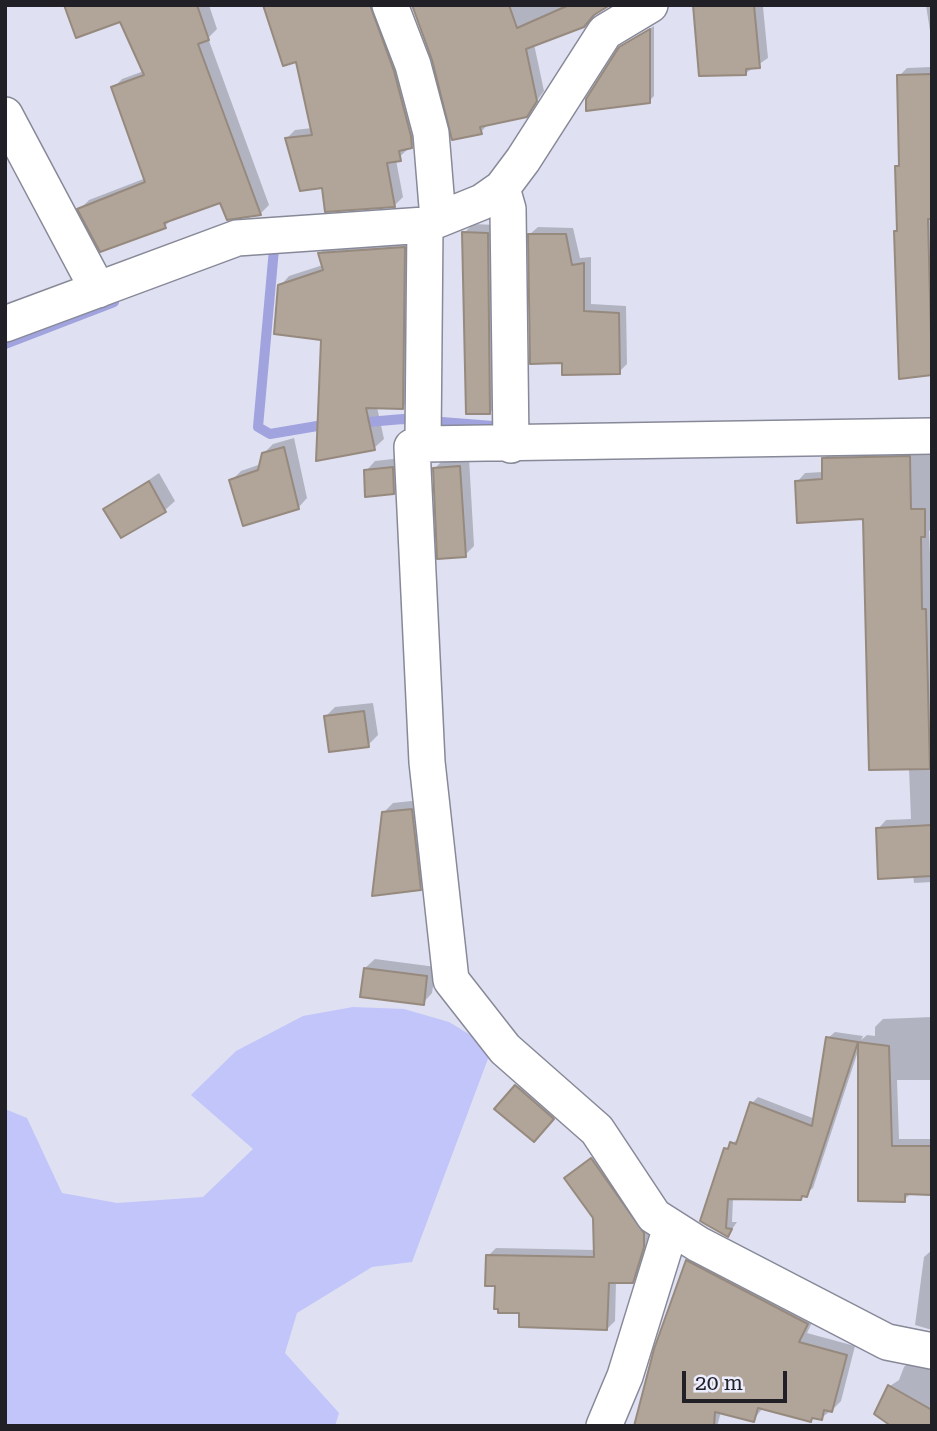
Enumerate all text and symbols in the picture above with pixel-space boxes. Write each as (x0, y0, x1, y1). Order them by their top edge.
scale bar (685, 1358, 790, 1402)
text: 20 m (695, 1371, 743, 1395)

